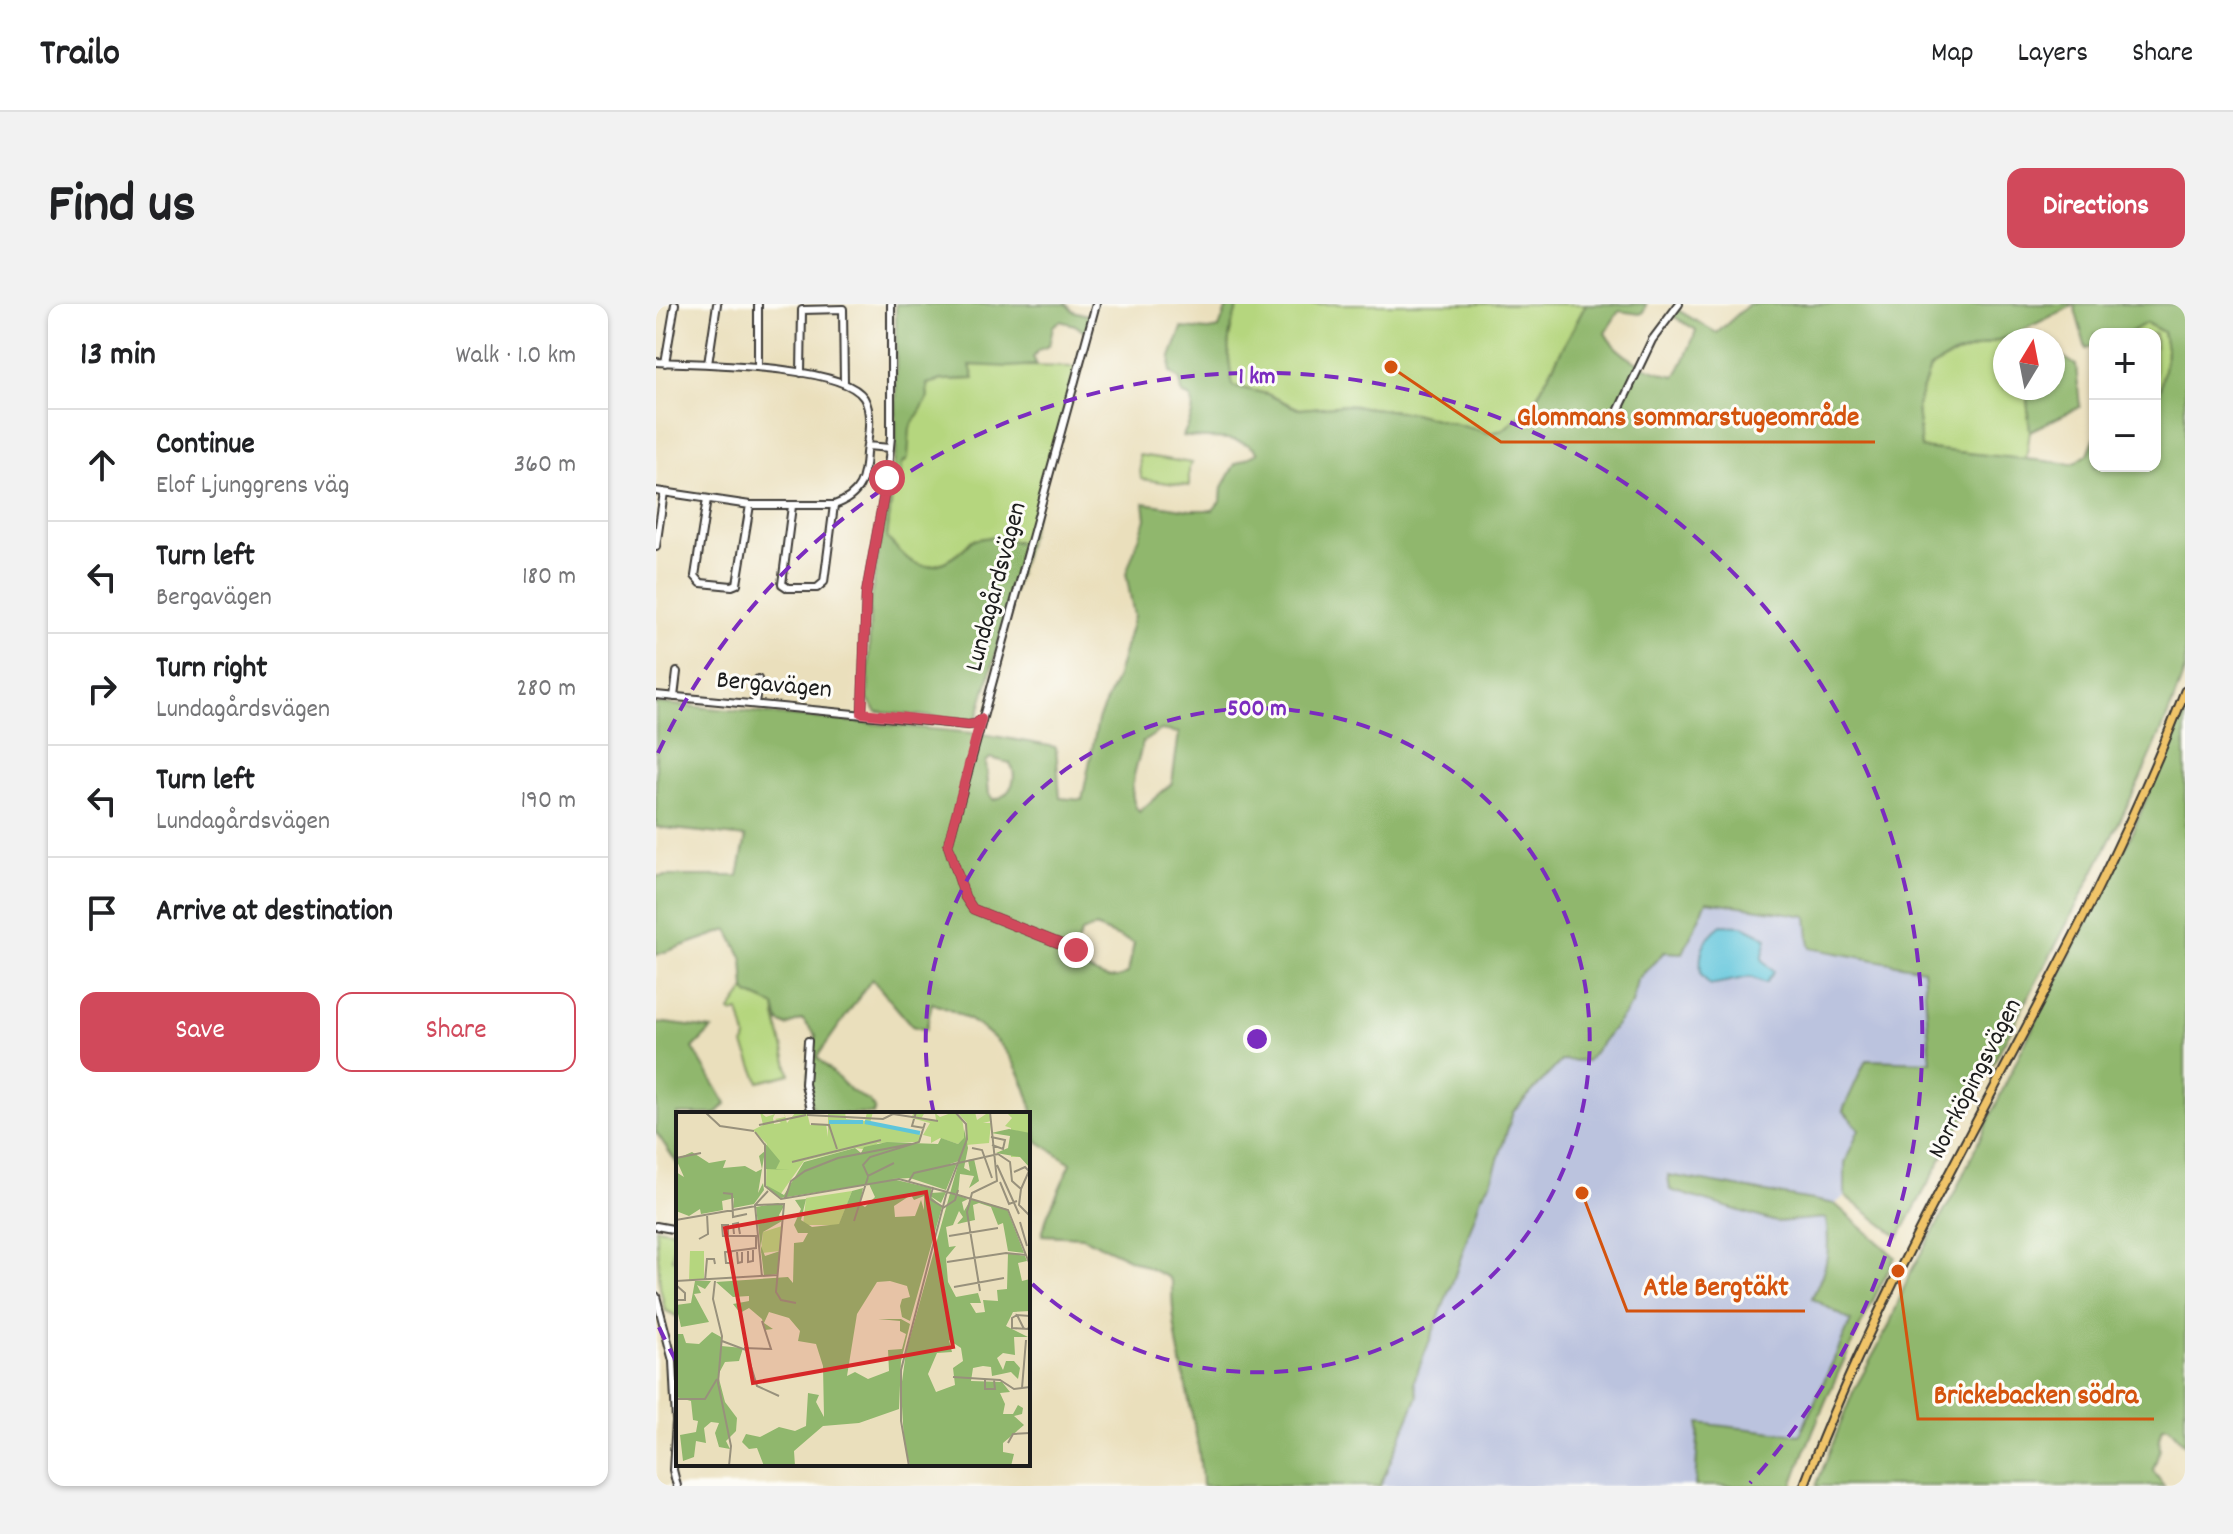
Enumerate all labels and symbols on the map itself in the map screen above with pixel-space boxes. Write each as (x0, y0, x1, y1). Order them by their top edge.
north arrow (1993, 328, 2065, 400)
text: 1 km (1238, 361, 1276, 395)
callout: Glommans sommarstugeområde (1501, 390, 1875, 442)
text: Glommans sommarstugeområde (1517, 400, 1859, 440)
route start (869, 460, 905, 496)
street label: Lundagårdsvägen (957, 498, 1037, 676)
street label: Bergavägen (715, 663, 833, 709)
text: 500 m (1227, 693, 1287, 727)
route end (1058, 932, 1094, 968)
street label: Norrköpingsvägen (1920, 992, 2032, 1166)
centre of rings (1243, 1025, 1271, 1053)
inset map (676, 1112, 1030, 1466)
callout: Atle Bergtäkt (1627, 1259, 1805, 1311)
text: Atle Bergtäkt (1643, 1270, 1789, 1310)
callout: Brickebacken södra (1918, 1367, 2154, 1419)
text: Brickebacken södra (1934, 1378, 2139, 1418)

